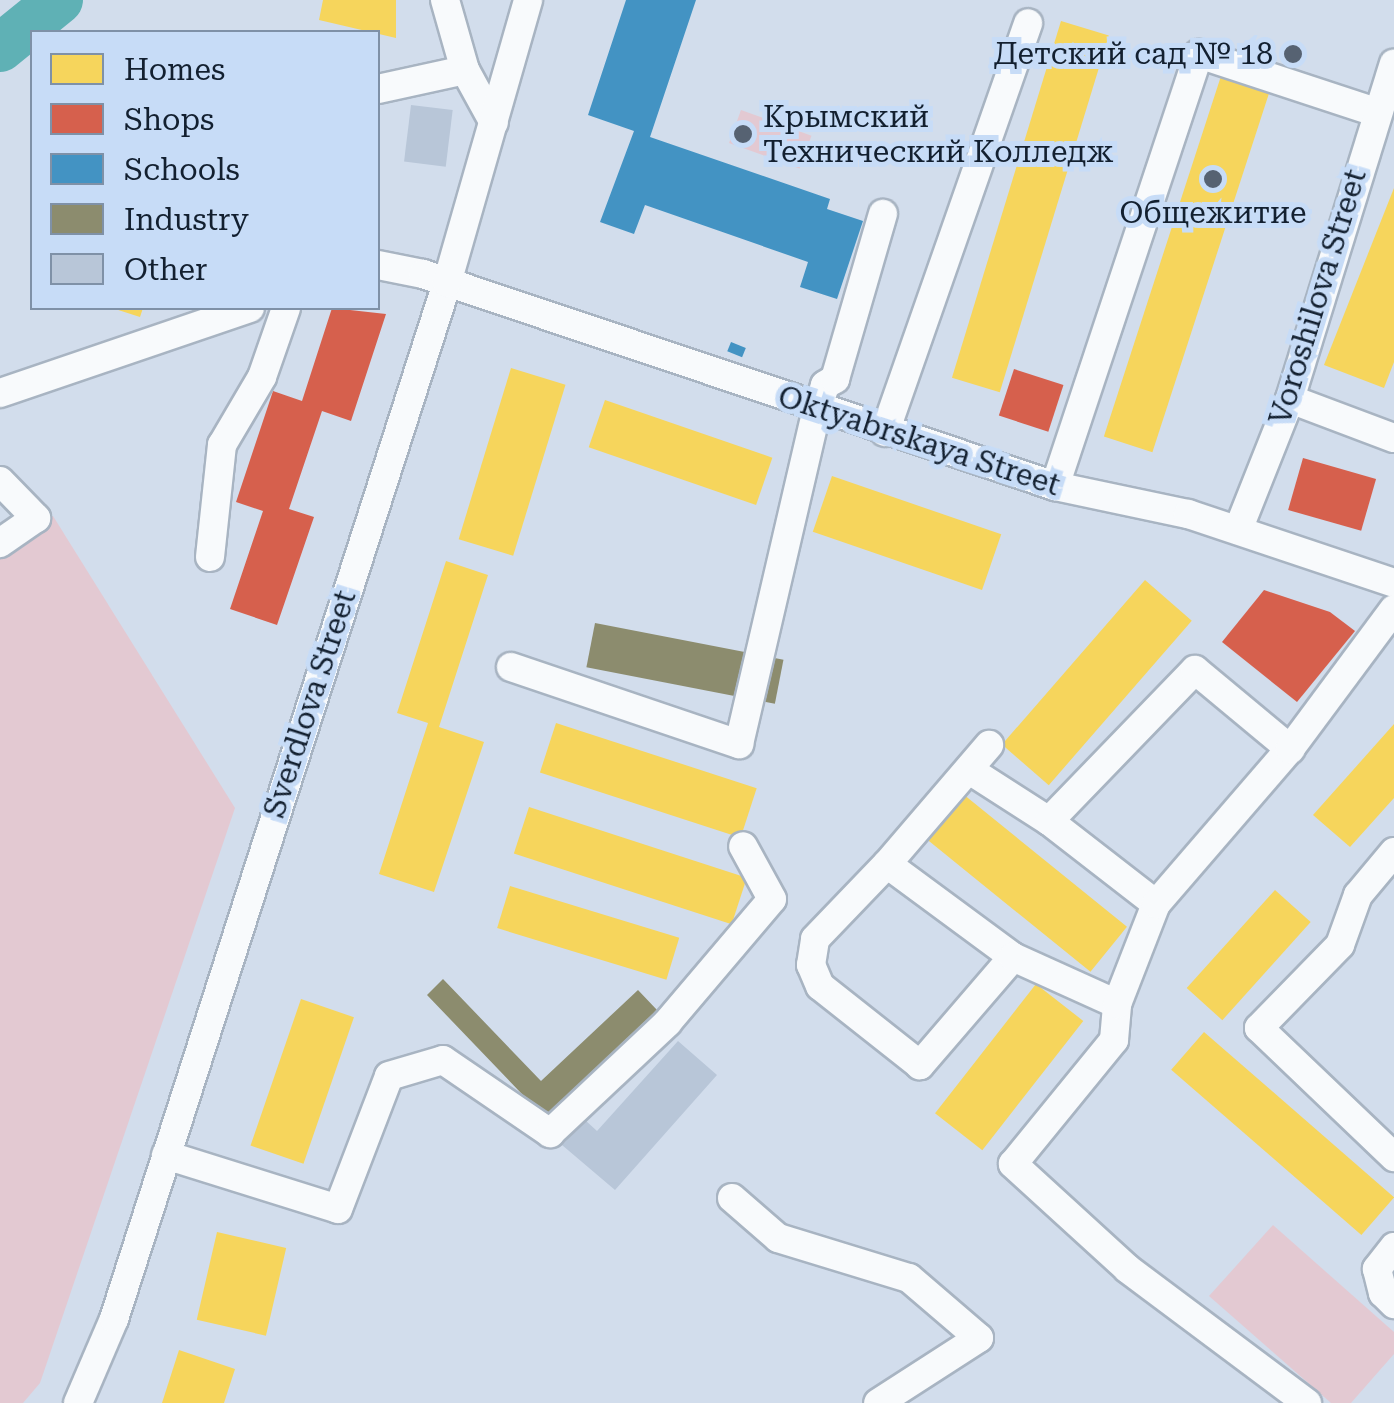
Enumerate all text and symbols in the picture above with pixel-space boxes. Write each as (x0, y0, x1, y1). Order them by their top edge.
legend (30, 30, 380, 310)
place label: Детский сад № 18 (994, 36, 1273, 72)
marker: Детский сад № 18 (1282, 43, 1304, 65)
text: Homes (124, 52, 225, 87)
place label: Крымский Технический Колледж (763, 99, 1114, 170)
text: Shops (124, 102, 214, 137)
marker: Крымский Технический Колледж (732, 123, 754, 145)
text: Schools (124, 152, 240, 187)
street label: Voroshilova Street (1262, 165, 1374, 429)
marker: Общежитие (1202, 168, 1224, 190)
place label: Общежитие (1119, 195, 1307, 231)
text: Industry (124, 202, 249, 237)
text: Other (124, 252, 207, 287)
street label: Oktyabrskaya Street (774, 378, 1064, 504)
street label: Sverdlova Street (256, 586, 364, 822)

